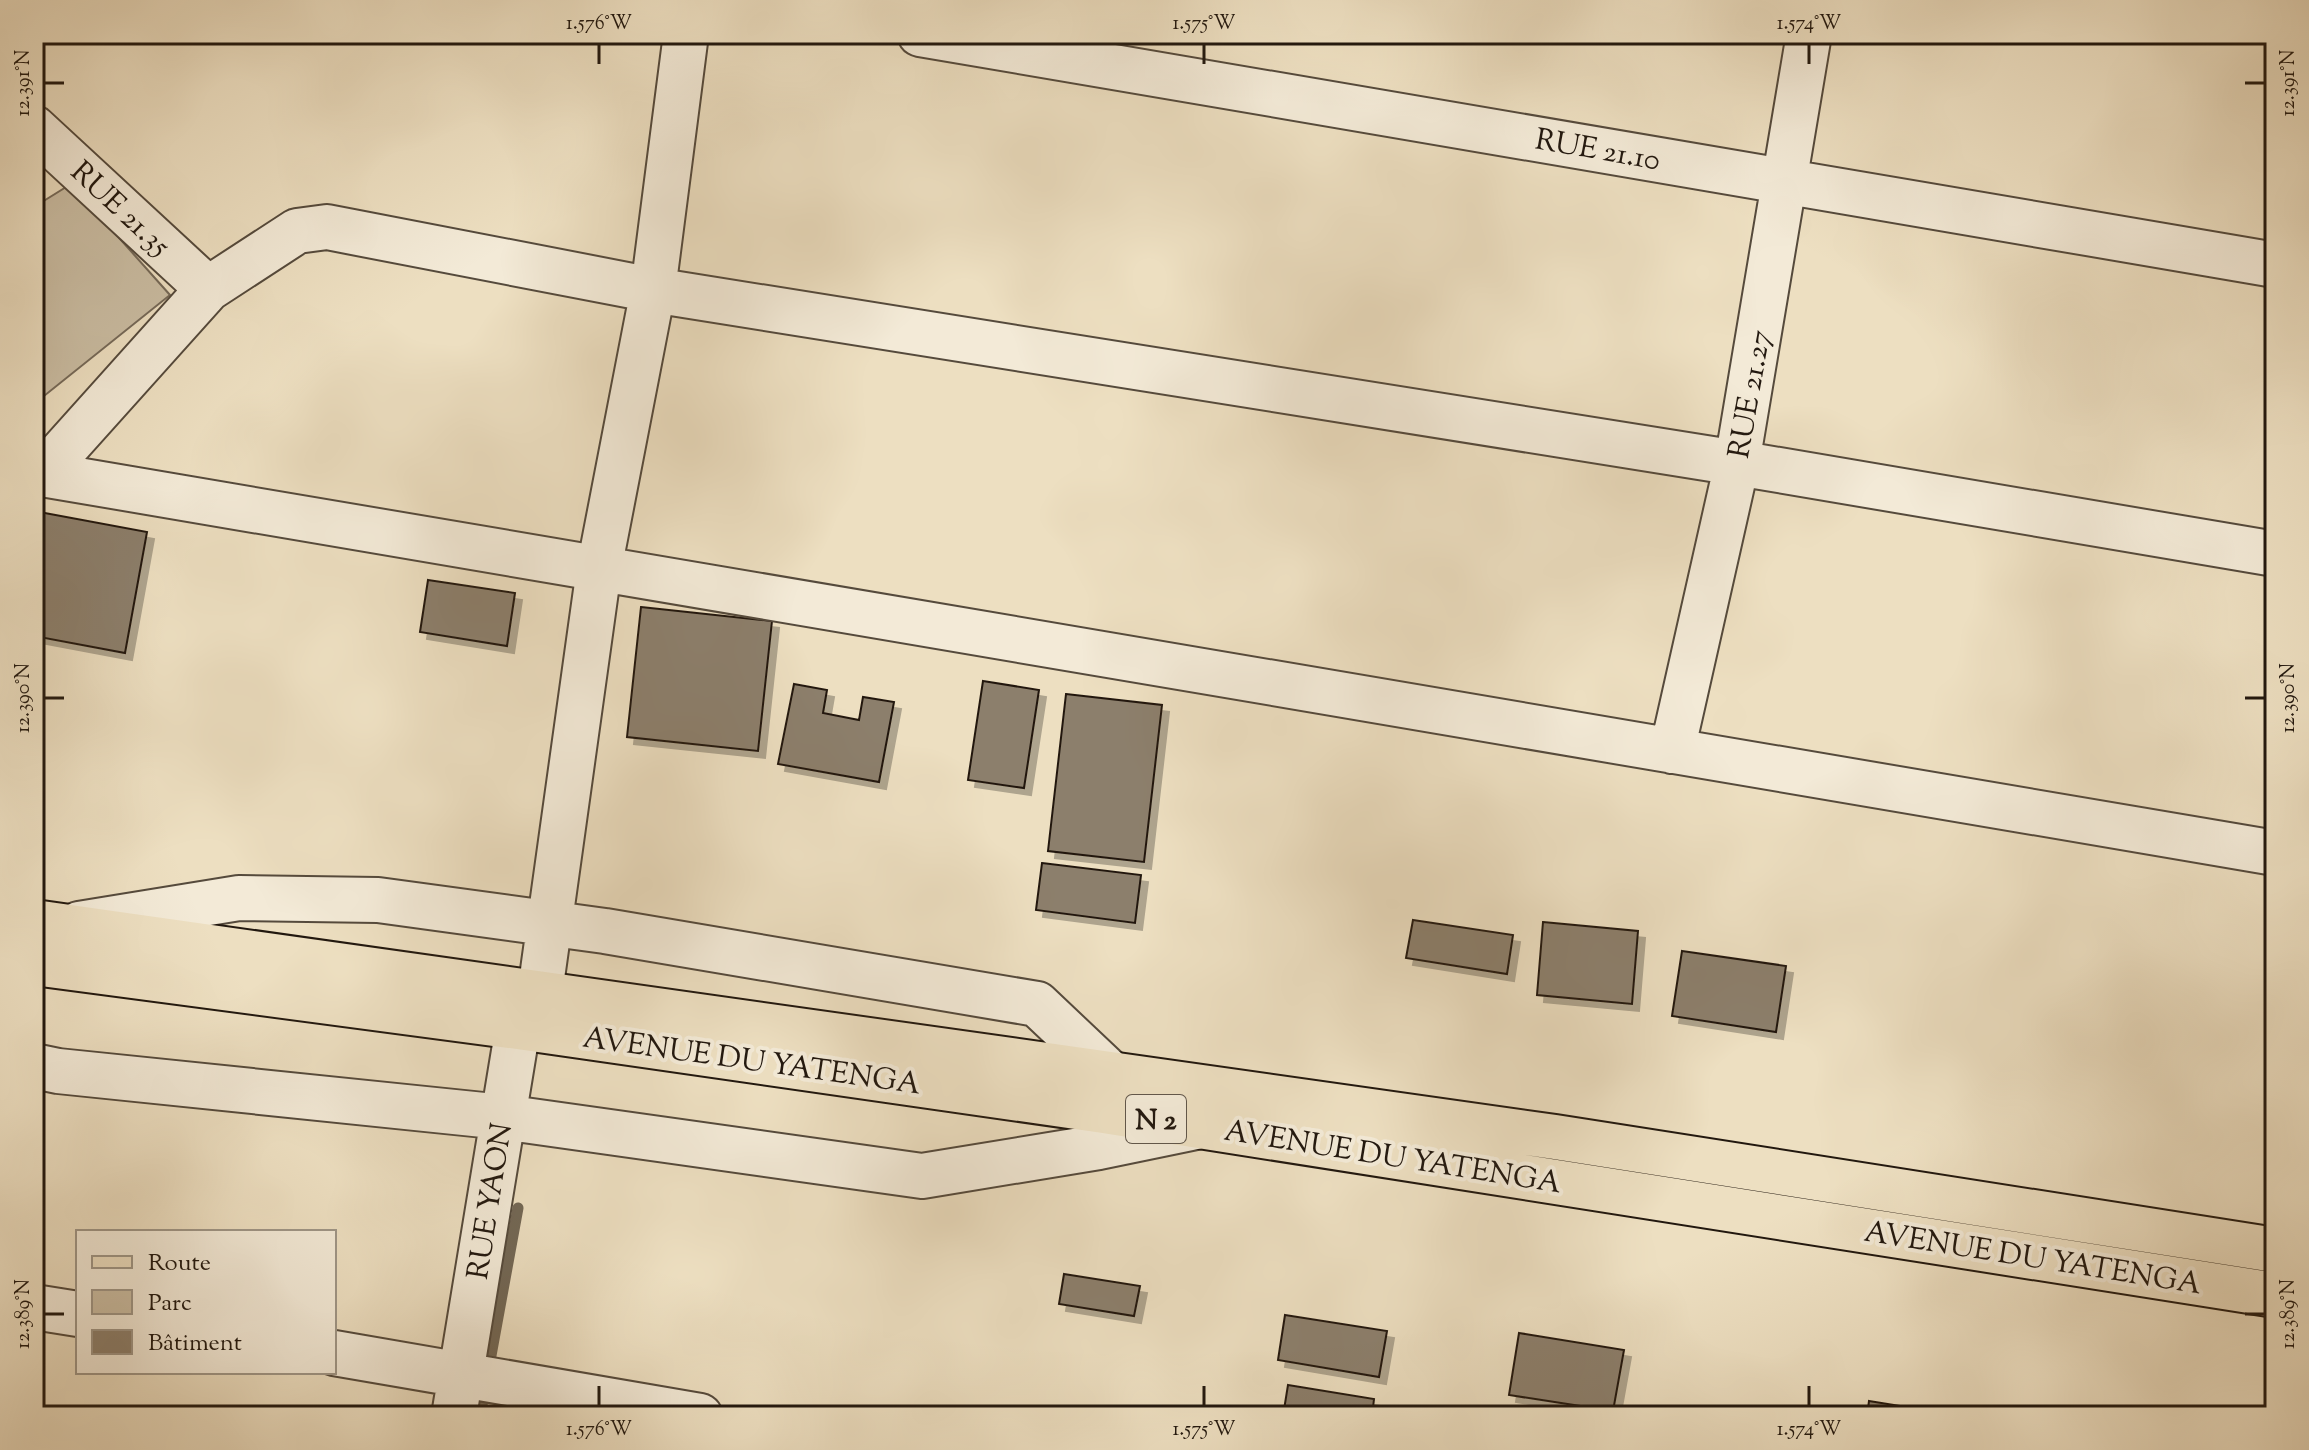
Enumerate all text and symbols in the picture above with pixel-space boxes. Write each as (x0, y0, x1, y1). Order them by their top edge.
text: 1.576°W (566, 10, 632, 39)
text: 1.575°W (1173, 10, 1235, 39)
text: 1.574°W (1777, 10, 1841, 39)
text: 12.391°N (10, 50, 39, 116)
text: 12.391°N (2275, 50, 2304, 116)
street label: RUE 21.10 (1532, 119, 1664, 184)
street label: RUE 21.35 (60, 152, 179, 267)
street label: RUE 21.27 (1719, 327, 1784, 462)
text: 12.390°N (10, 663, 39, 733)
text: 12.390°N (2275, 663, 2304, 733)
street label: AVENUE DU YATENGA (580, 1017, 923, 1107)
road number: N 2 (1126, 1095, 1186, 1143)
street label: AVENUE DU YATENGA (1221, 1111, 1564, 1206)
street label: RUE YAON (458, 1120, 525, 1283)
street label: AVENUE DU YATENGA (1861, 1212, 2204, 1307)
legend (76, 1230, 336, 1374)
text: Route (148, 1247, 211, 1281)
text: 12.389°N (10, 1279, 39, 1349)
text: 12.389°N (2275, 1279, 2304, 1349)
text: Parc (148, 1287, 192, 1321)
text: Bâtiment (148, 1327, 242, 1361)
text: 1.576°W (566, 1416, 632, 1445)
text: 1.575°W (1173, 1416, 1235, 1445)
text: 1.574°W (1777, 1416, 1841, 1445)

